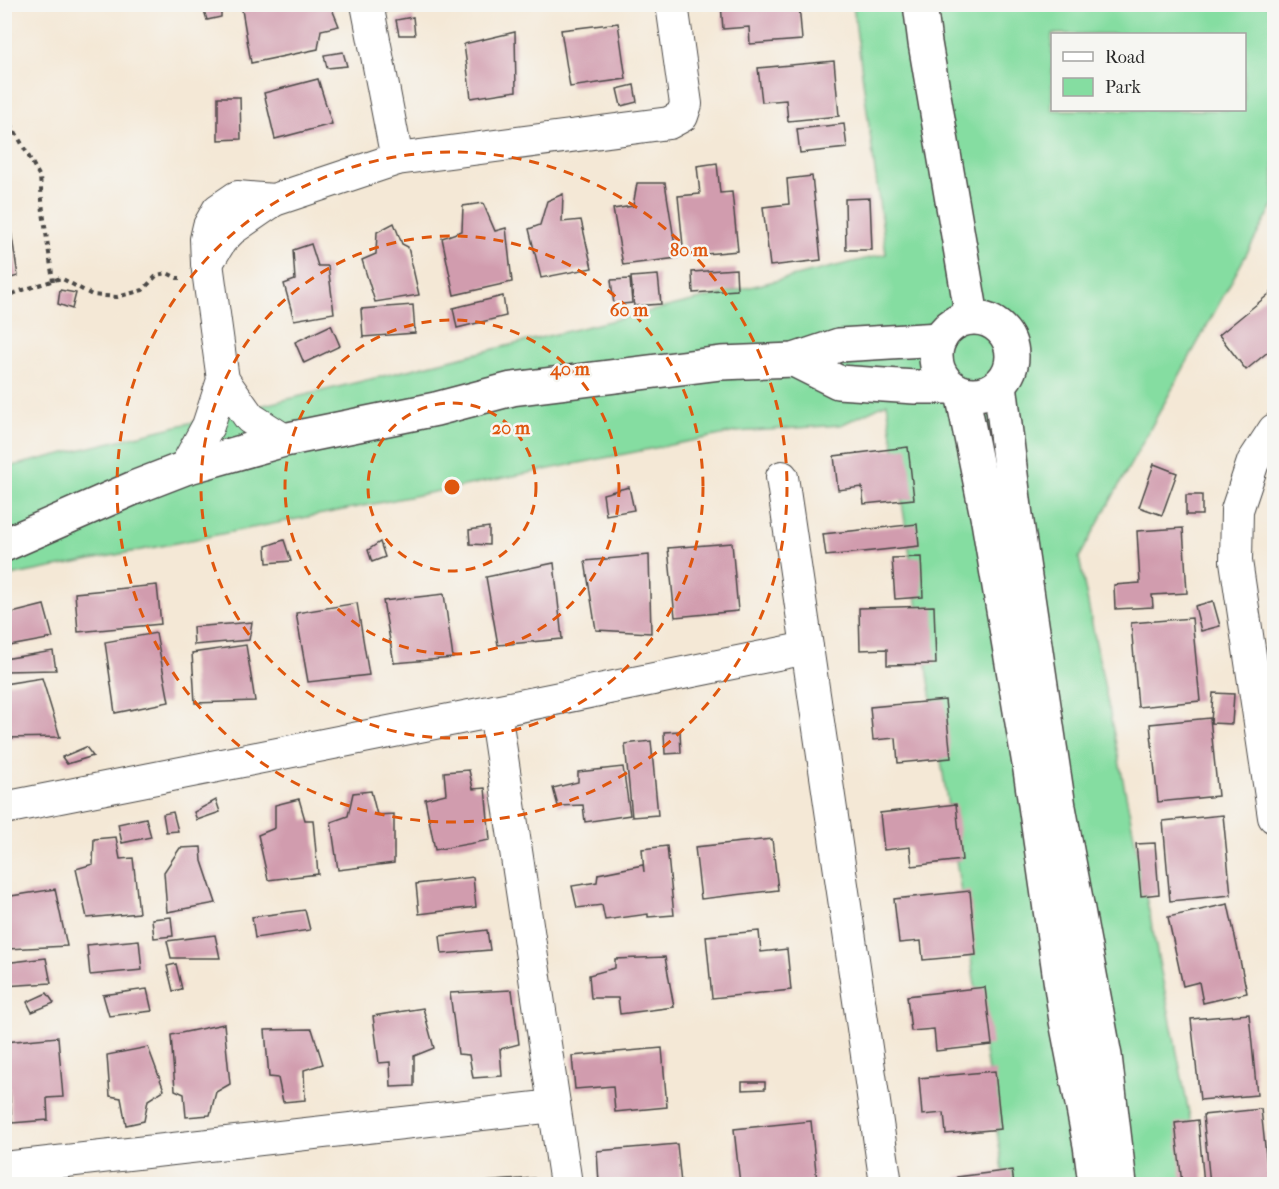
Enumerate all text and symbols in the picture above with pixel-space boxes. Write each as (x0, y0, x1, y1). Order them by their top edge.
legend (1051, 33, 1246, 111)
text: Road (1105, 47, 1145, 68)
text: Park (1105, 77, 1142, 98)
text: 80 m (670, 240, 709, 261)
text: 60 m (610, 300, 649, 321)
text: 40 m (549, 359, 591, 380)
text: 20 m (492, 418, 531, 439)
centre of rings (442, 477, 462, 497)

